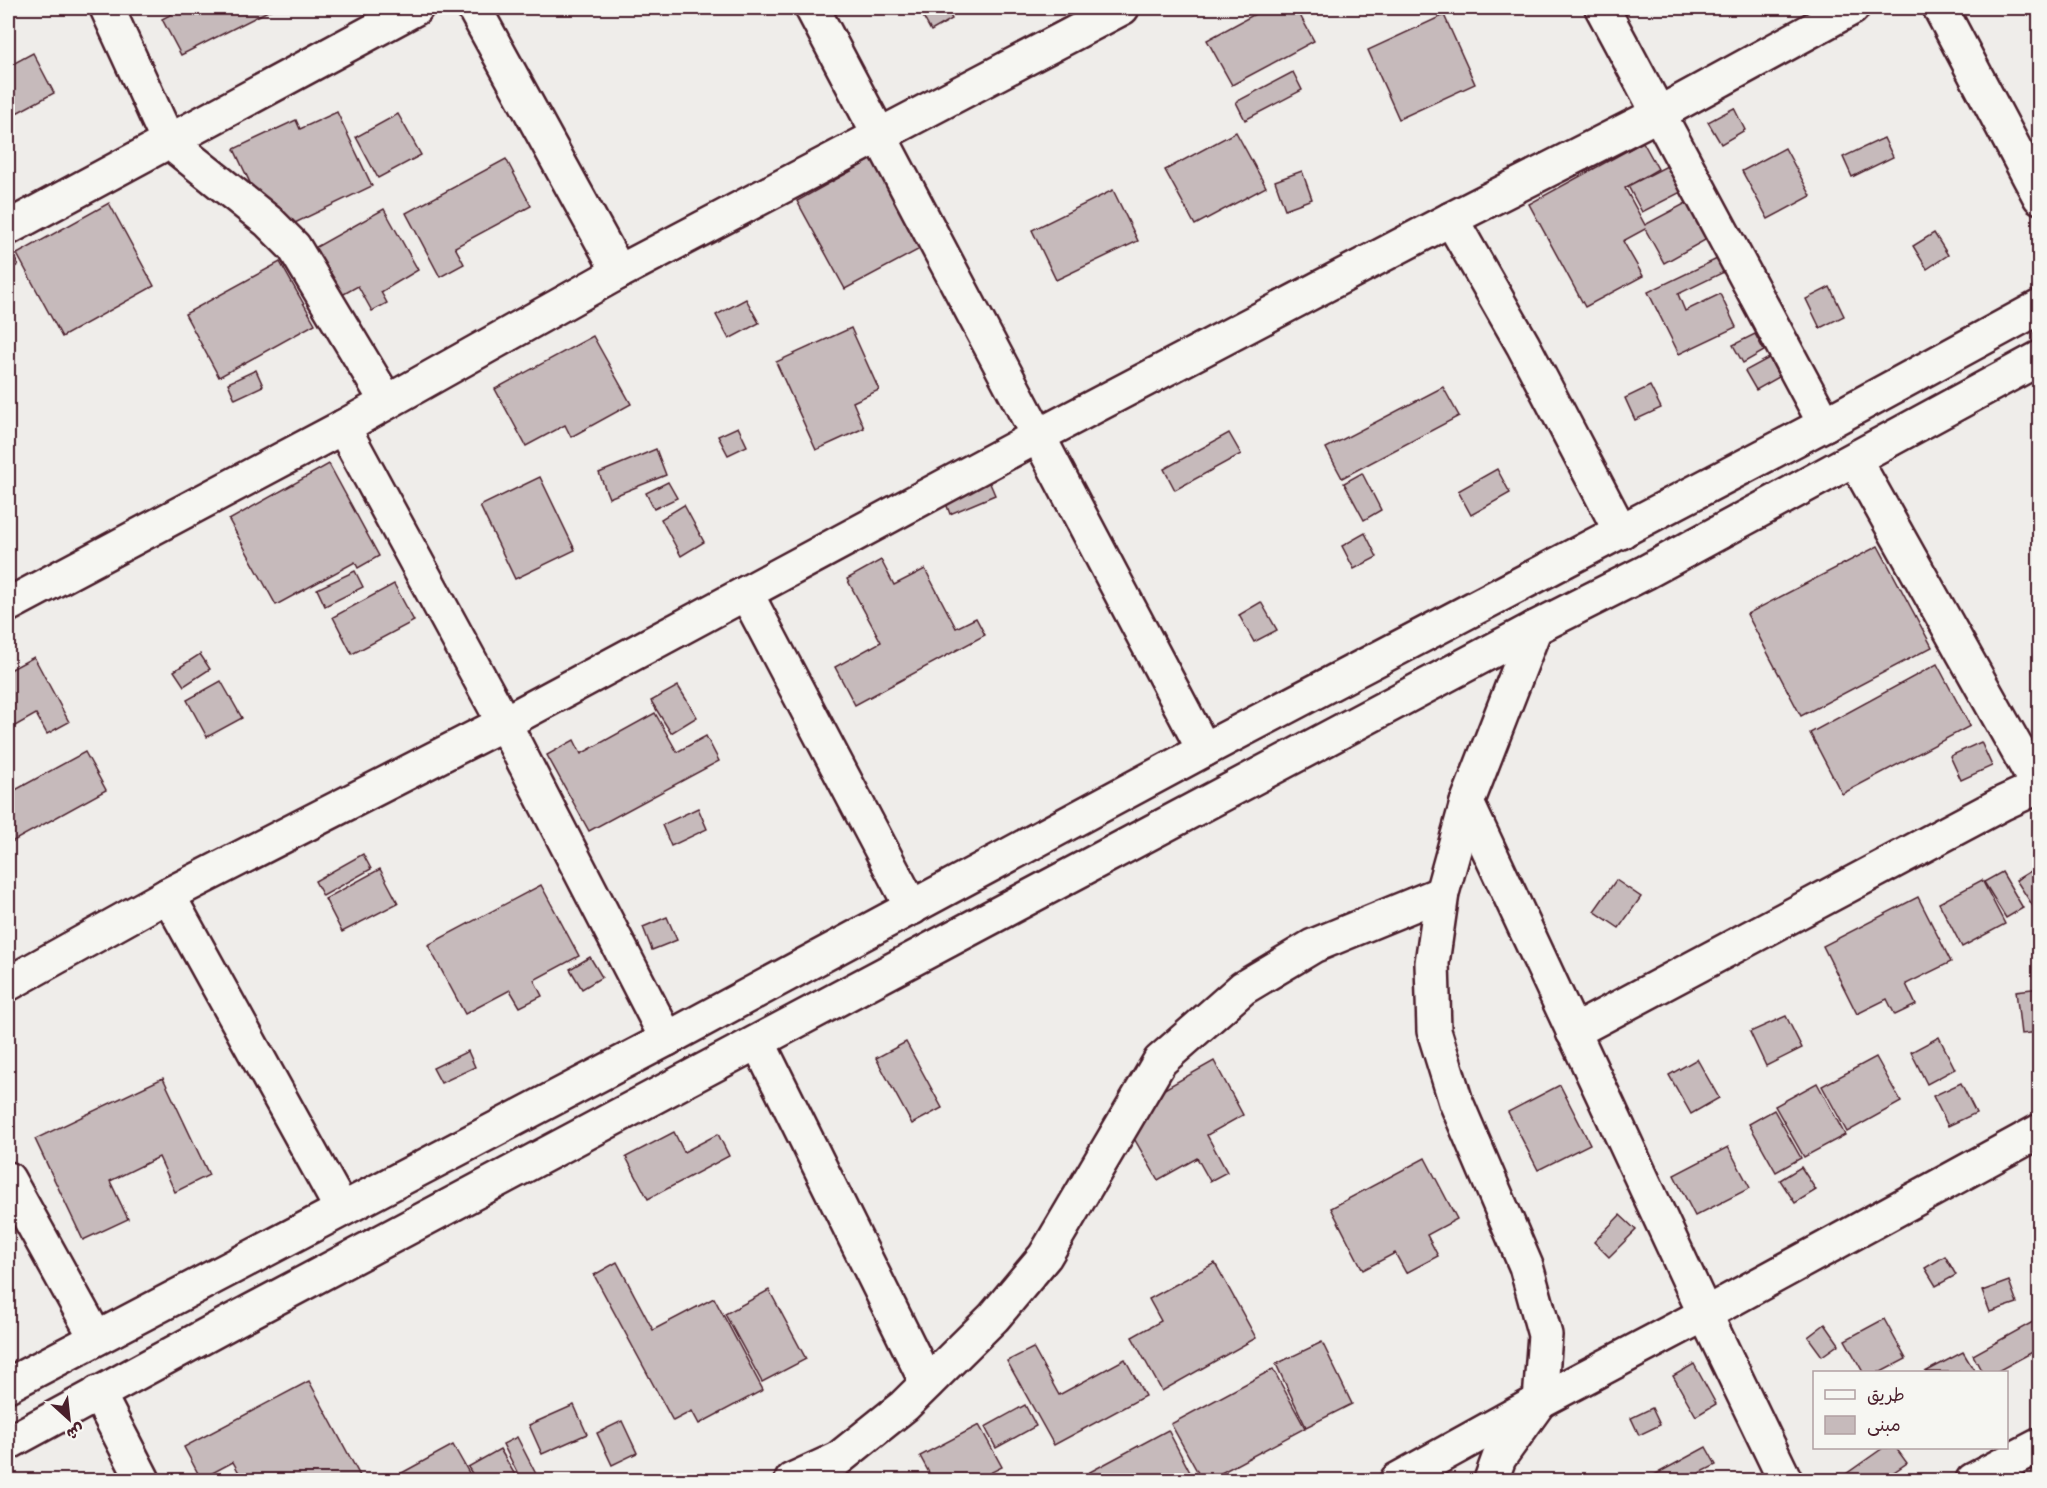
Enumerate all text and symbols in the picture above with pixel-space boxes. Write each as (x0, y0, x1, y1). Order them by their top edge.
legend (1813, 1371, 2008, 1449)
text: طريق (1867, 1379, 1905, 1411)
north arrow (39, 1389, 99, 1449)
text: مبنى (1867, 1409, 1901, 1441)
text: ش (61, 1415, 90, 1449)

